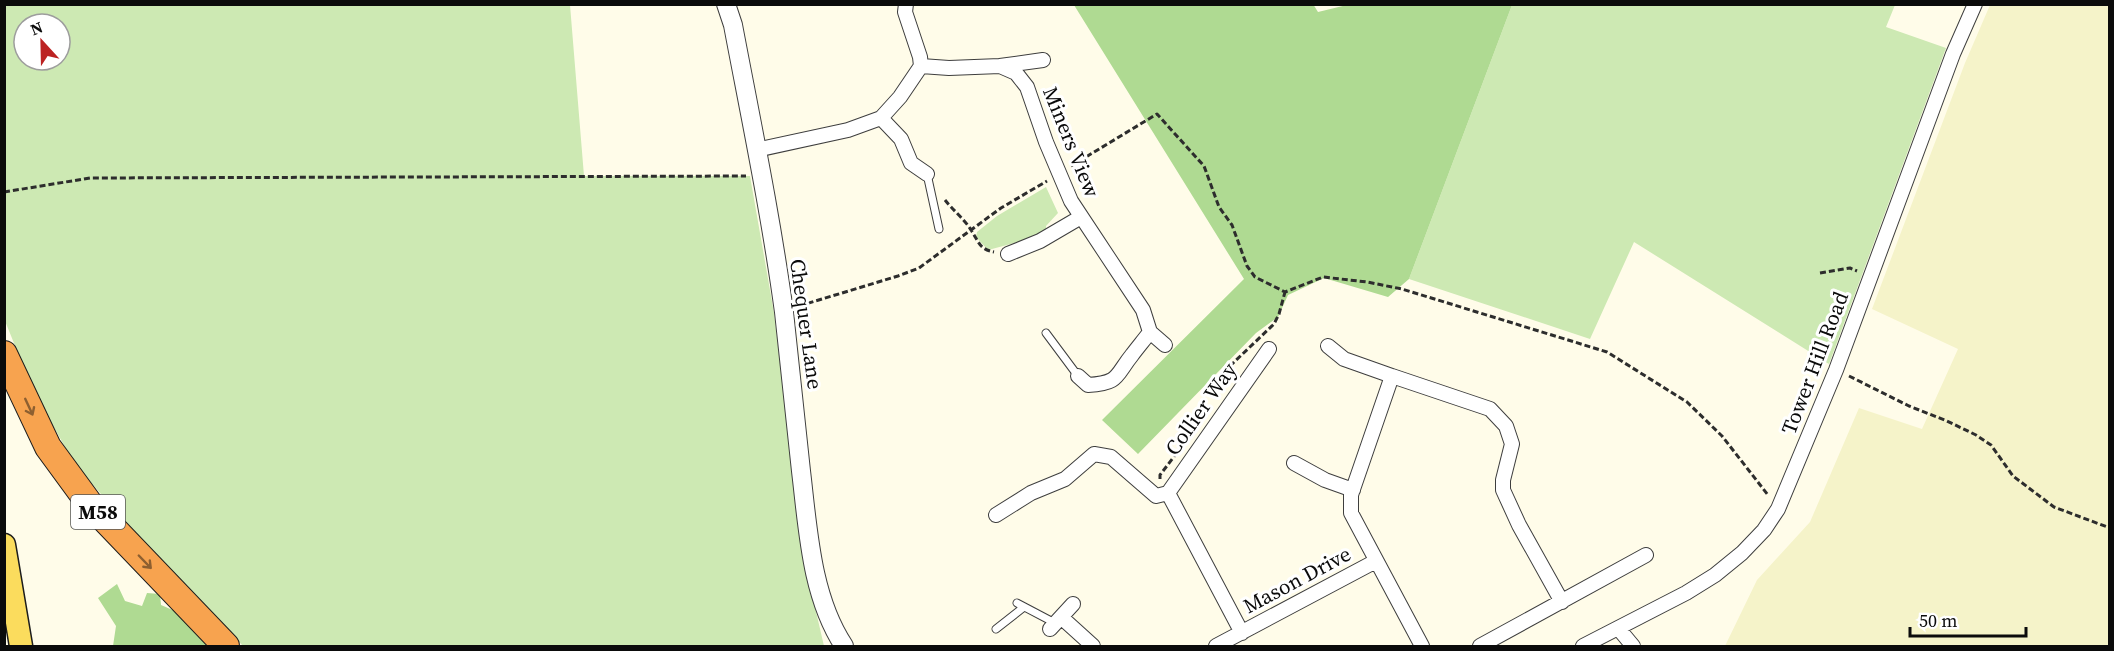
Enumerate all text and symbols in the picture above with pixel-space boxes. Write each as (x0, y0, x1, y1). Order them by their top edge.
north arrow (12, 12, 72, 72)
text: N (27, 16, 46, 40)
street label: Miners View (1036, 82, 1107, 201)
street label: Chequer Lane (783, 257, 830, 391)
street label: Tower Hill Road (1774, 287, 1855, 438)
street label: Collier Way (1158, 356, 1243, 461)
one-way arrow (24, 398, 36, 416)
road number: M58 (71, 495, 125, 529)
street label: Mason Drive (1238, 539, 1356, 620)
one-way arrow (138, 554, 152, 569)
scale bar (1910, 600, 2026, 638)
text: 50 m (1919, 608, 1957, 633)

